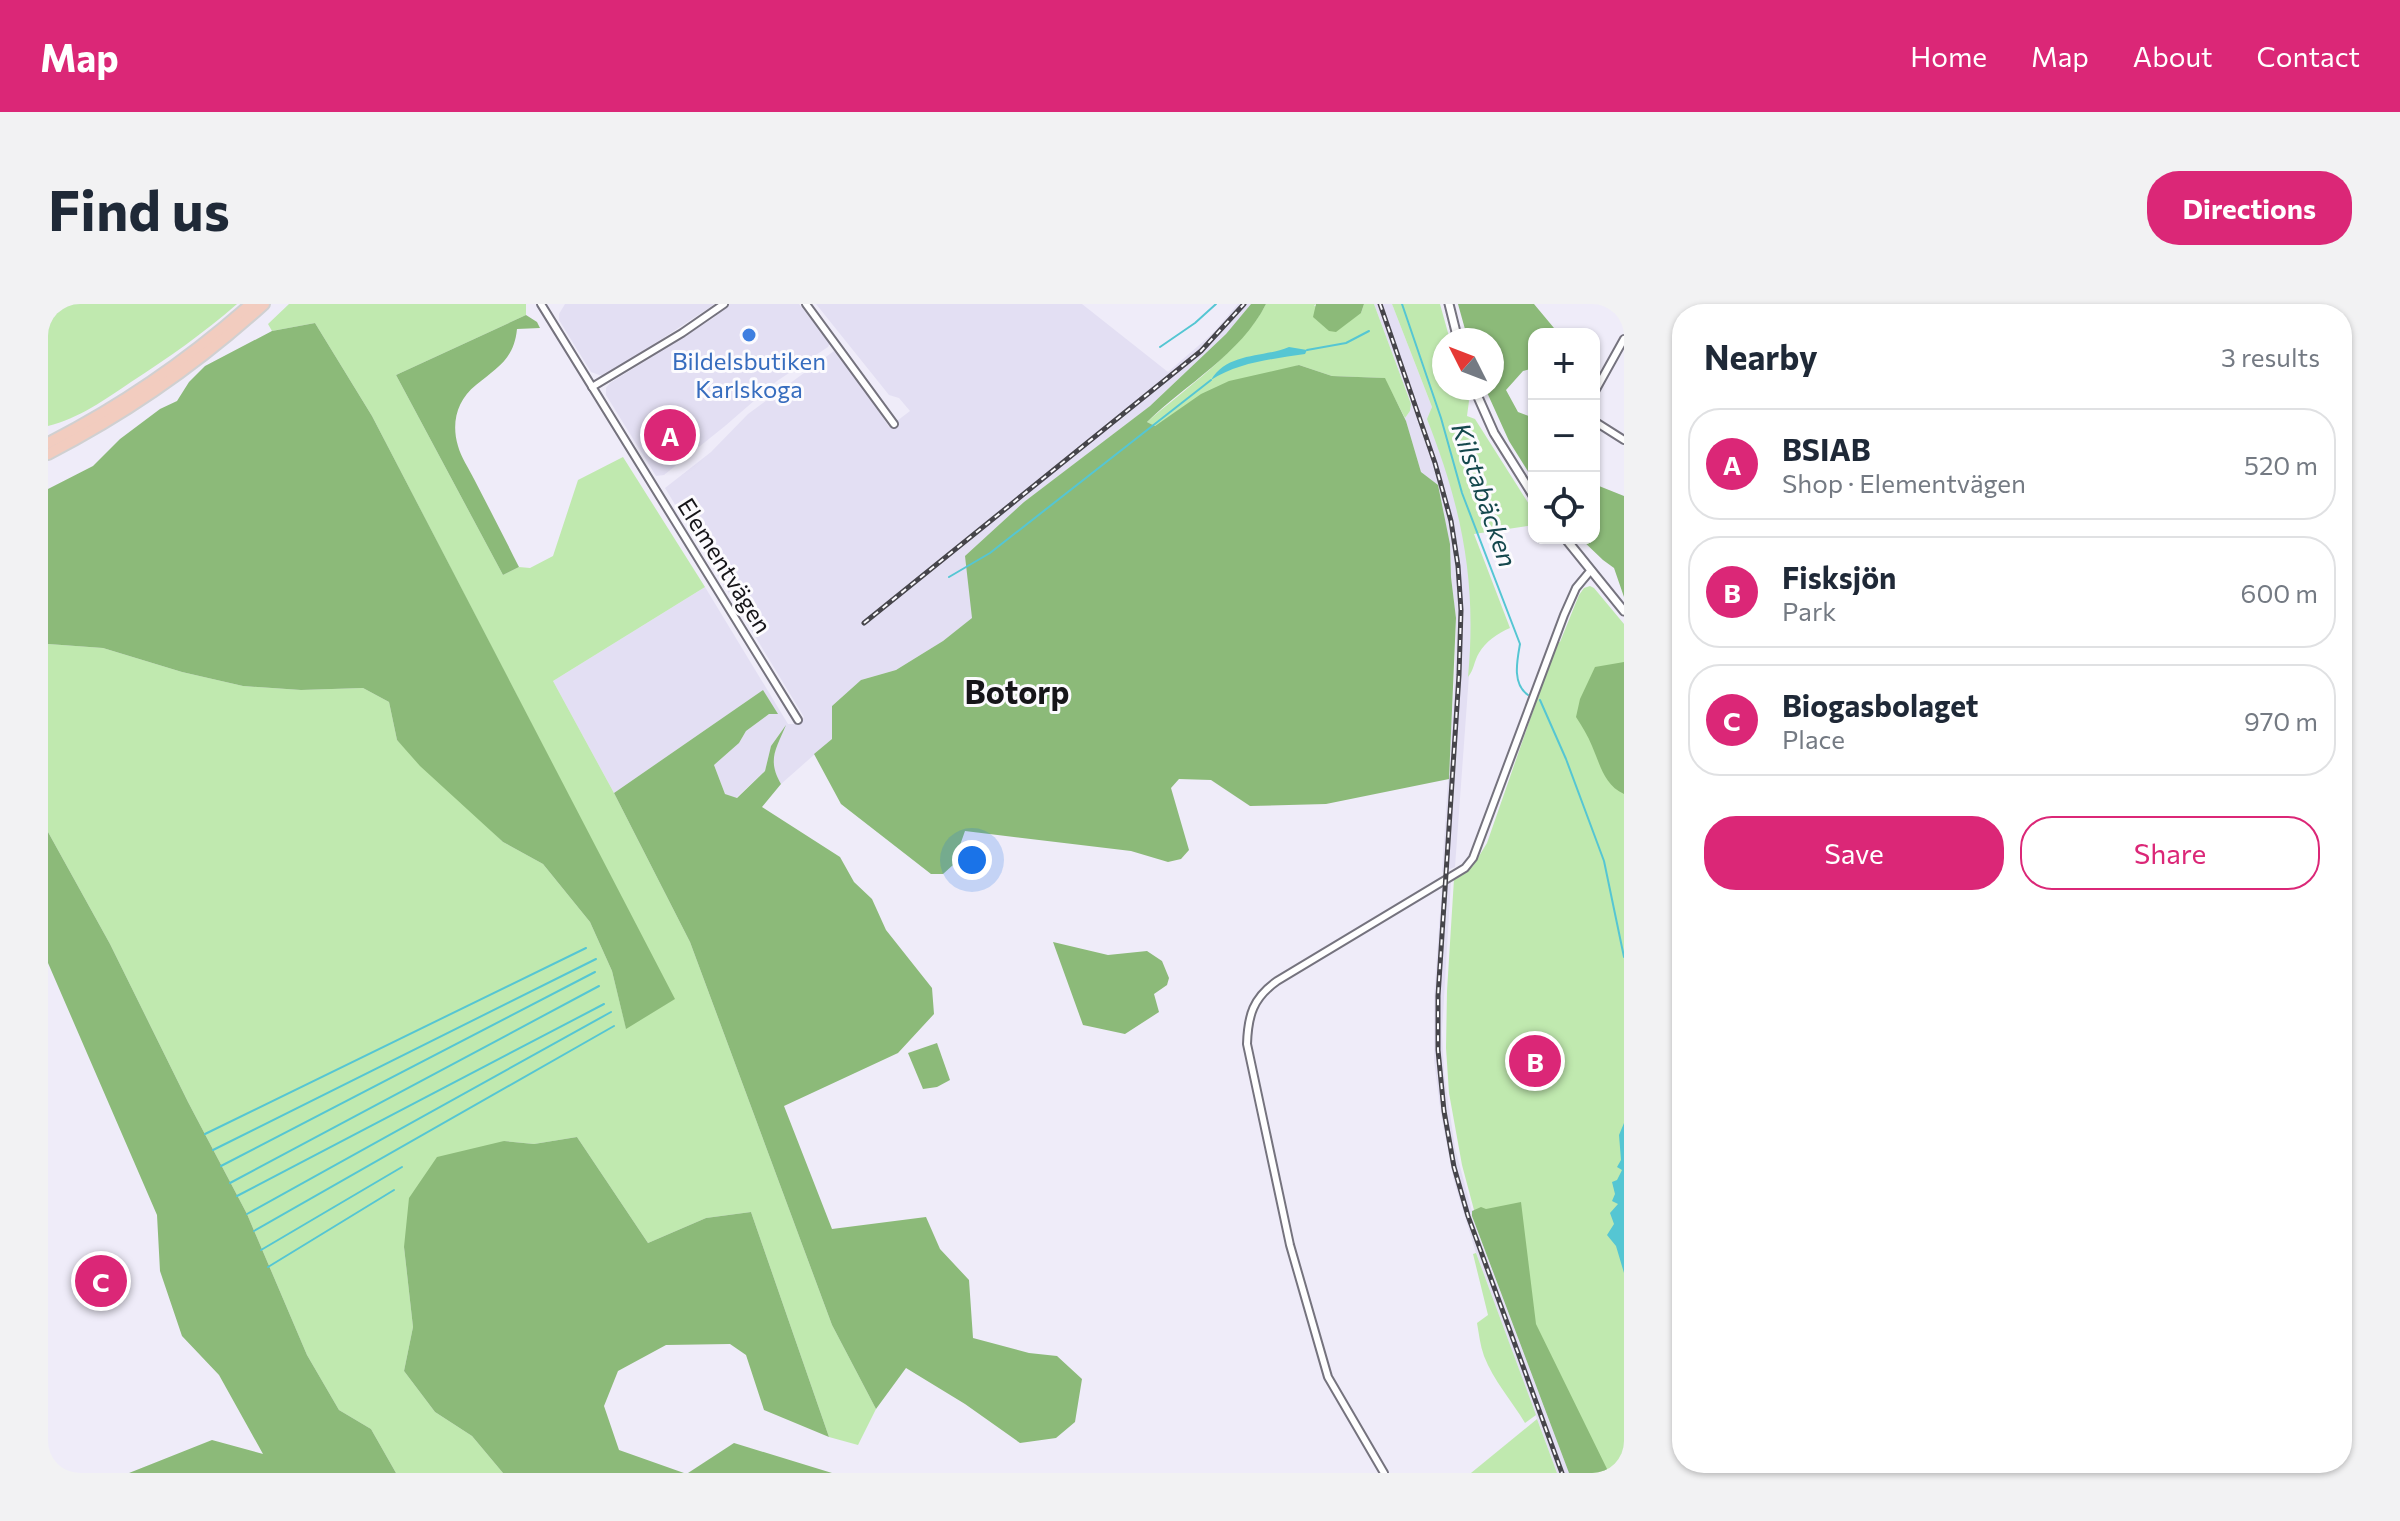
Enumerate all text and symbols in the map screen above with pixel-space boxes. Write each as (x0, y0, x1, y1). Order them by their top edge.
text: Map (40, 33, 119, 80)
text: Home (1910, 39, 1987, 73)
text: Map (2031, 39, 2089, 73)
text: About (2133, 39, 2213, 73)
text: Contact (2257, 39, 2360, 73)
button: Directions (2147, 171, 2352, 245)
text: Find us (48, 174, 230, 243)
marker: Bildelsbutiken Karlskoga (740, 326, 758, 344)
north arrow (1432, 328, 1504, 400)
map controls (1528, 328, 1600, 544)
button: + (1528, 328, 1600, 400)
text: Nearby (1704, 335, 1818, 377)
text: 3 results (2221, 341, 2320, 372)
place label: Bildelsbutiken Karlskoga (672, 346, 826, 403)
button: − (1528, 400, 1600, 472)
pin: A (644, 405, 696, 465)
water label: Kilstabäcken (1446, 418, 1525, 571)
text: BSIAB (1782, 430, 1871, 467)
text: A (1723, 449, 1741, 480)
text: 520 m (2244, 449, 2318, 480)
text: Shop · Elementvägen (1782, 467, 2026, 498)
button: locate (1528, 472, 1600, 544)
street label: Elementvägen (672, 492, 778, 638)
text: Fisksjön (1782, 558, 1896, 595)
text: B (1723, 577, 1741, 608)
text: 600 m (2241, 577, 2318, 608)
text: Park (1782, 595, 1836, 626)
district label: Botorp (965, 671, 1069, 711)
text: Biogasbolaget (1782, 686, 1979, 723)
text: C (1723, 705, 1741, 736)
text: 970 m (2244, 705, 2318, 736)
text: Place (1782, 723, 1845, 754)
button: Save (1704, 816, 2004, 890)
button: Share (2020, 816, 2320, 890)
your location (952, 840, 992, 880)
pin: B (1509, 1031, 1561, 1091)
pin: C (75, 1251, 127, 1311)

